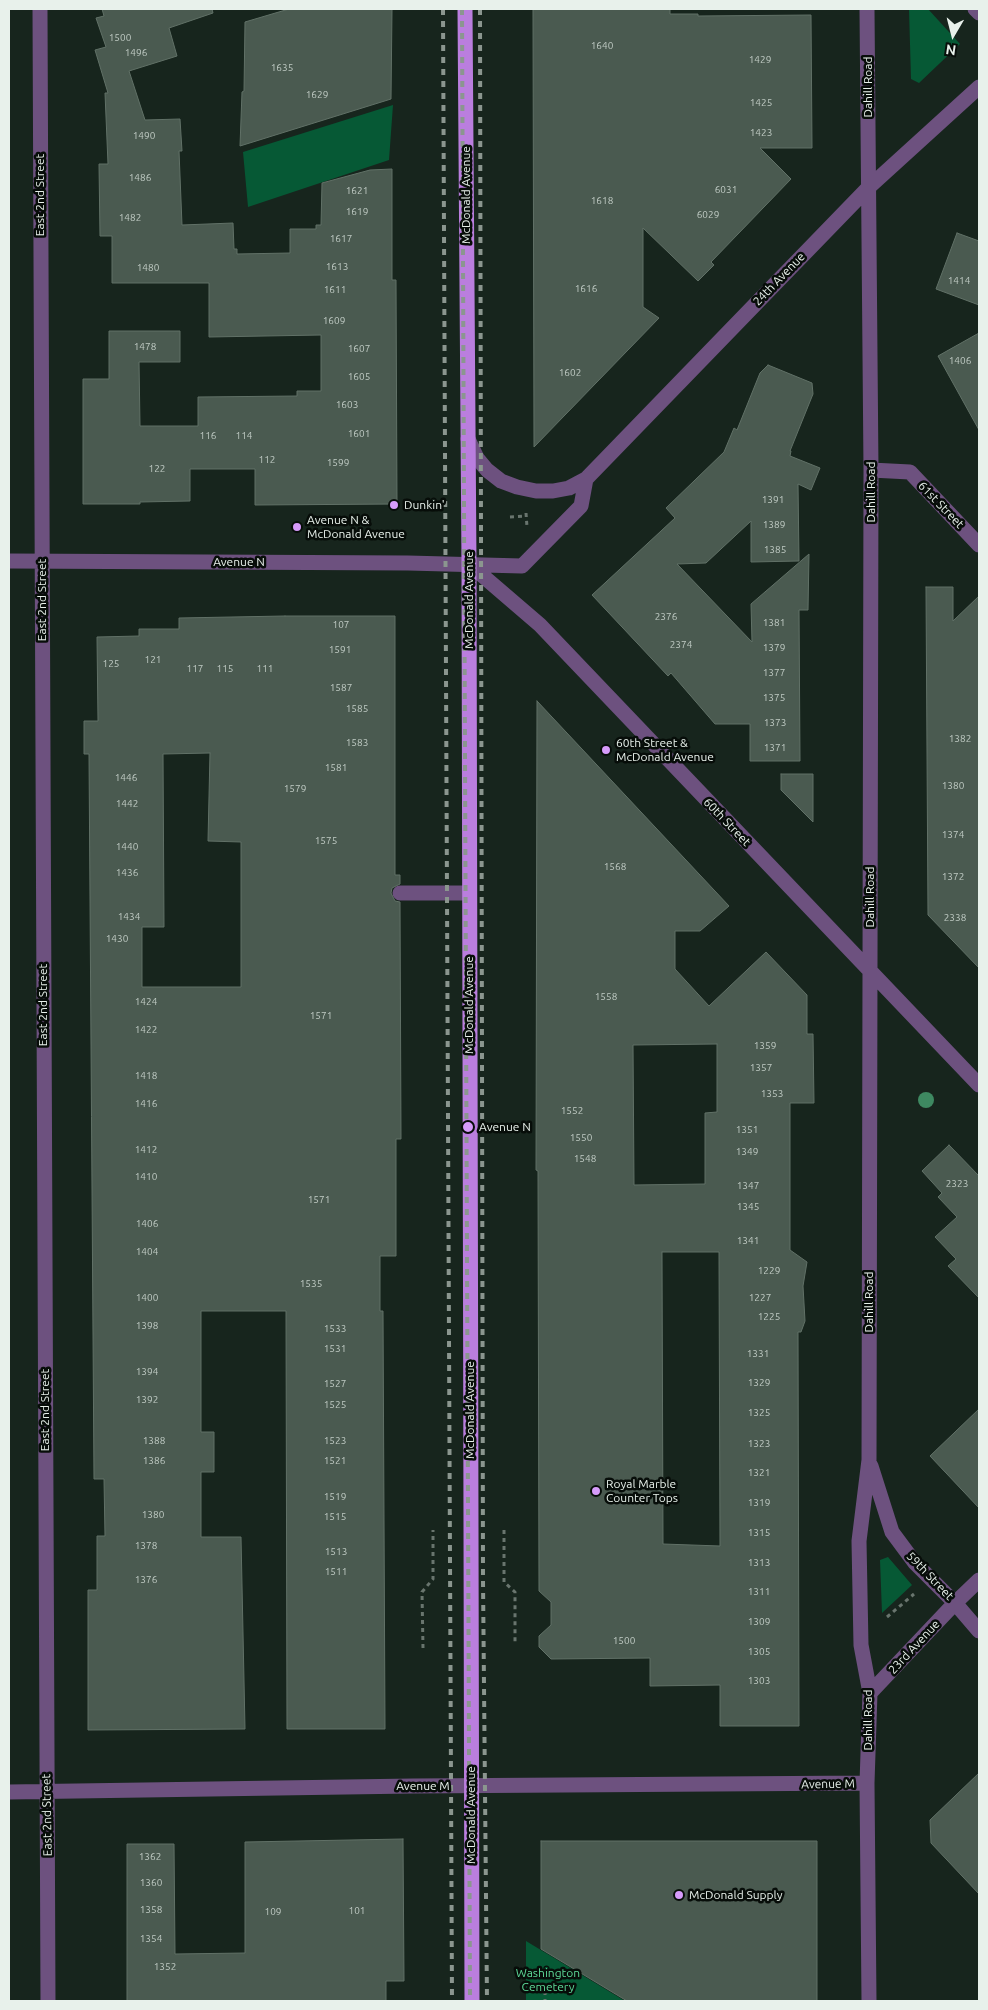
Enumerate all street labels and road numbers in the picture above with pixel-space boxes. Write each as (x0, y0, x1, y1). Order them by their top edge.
street label: Dahill Road (861, 56, 875, 118)
street label: McDonald Avenue (459, 146, 473, 244)
street label: East 2nd Street (33, 154, 47, 236)
street label: 24th Avenue (750, 249, 808, 309)
street label: Dahill Road (864, 461, 878, 523)
street label: 61st Street (915, 479, 967, 531)
street label: McDonald Avenue (462, 551, 476, 649)
street label: Avenue N (213, 555, 265, 569)
street label: East 2nd Street (35, 559, 49, 641)
street label: 60th Street (701, 795, 753, 849)
street label: Dahill Road (863, 866, 877, 928)
street label: McDonald Avenue (462, 956, 476, 1054)
street label: East 2nd Street (36, 964, 50, 1046)
street label: Dahill Road (862, 1271, 876, 1333)
street label: McDonald Avenue (463, 1361, 477, 1459)
street label: East 2nd Street (38, 1369, 52, 1451)
street label: 59th Street (904, 1549, 956, 1603)
street label: 23rd Avenue (885, 1617, 943, 1677)
street label: Dahill Road (861, 1689, 875, 1751)
street label: McDonald Avenue (464, 1766, 478, 1864)
street label: East 2nd Street (39, 1774, 55, 1856)
street label: Avenue M (801, 1776, 855, 1792)
street label: Avenue M (396, 1779, 450, 1793)

